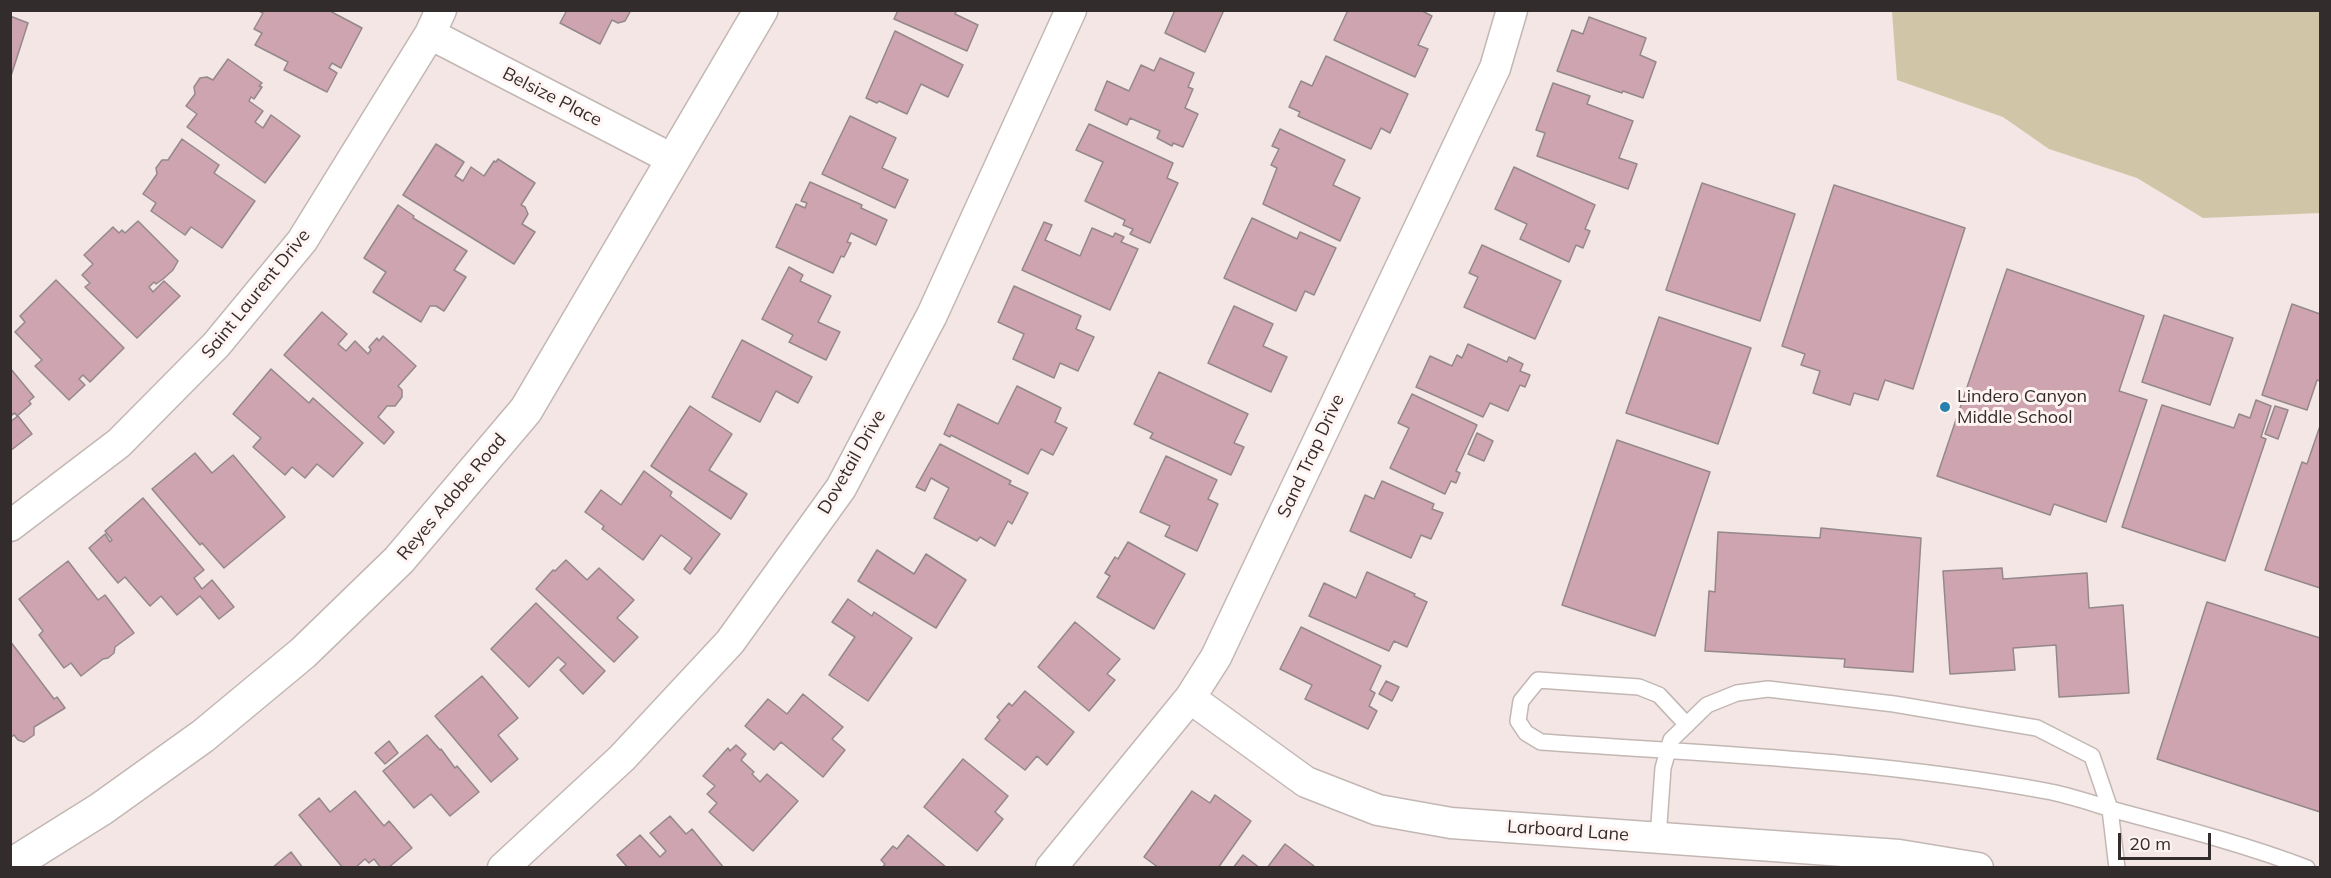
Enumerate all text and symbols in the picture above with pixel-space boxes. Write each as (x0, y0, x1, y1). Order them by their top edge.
street label: Belsize Place (499, 63, 605, 131)
street label: Saint Laurent Drive (197, 225, 315, 363)
place label: Lindero Canyon Middle School (1957, 386, 2087, 428)
street label: Sand Trap Drive (1273, 391, 1349, 521)
marker: Lindero Canyon Middle School (1938, 400, 1952, 414)
street label: Dovetail Drive (813, 406, 891, 518)
street label: Reyes Adobe Road (393, 429, 511, 565)
street label: Larboard Lane (1506, 816, 1630, 846)
scale bar (2121, 821, 2214, 859)
text: 20 m (2129, 832, 2171, 855)

